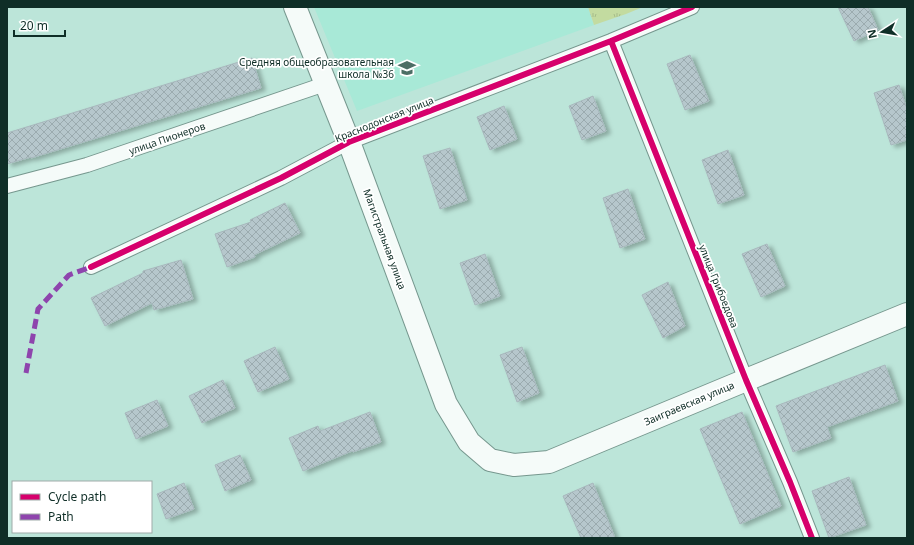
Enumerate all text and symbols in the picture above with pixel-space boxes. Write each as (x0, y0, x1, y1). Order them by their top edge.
scale bar (14, 12, 65, 38)
north arrow (862, 12, 902, 52)
text: 20 m (20, 17, 48, 34)
text: N (863, 28, 880, 40)
place label: Средняя общеобразовательная школа №36 (239, 55, 394, 81)
school or university icon: Средняя общеобразовательная школа №36 (397, 58, 417, 78)
street label: Краснодонская улица (333, 93, 435, 145)
street label: улица Пионеров (127, 118, 207, 158)
street label: Магистральная улица (360, 187, 410, 291)
street label: улица Грибоедова (696, 242, 742, 330)
street label: Заиграевская улица (642, 378, 736, 428)
legend (12, 481, 152, 533)
text: Cycle path (48, 488, 106, 505)
text: Path (48, 508, 74, 525)

